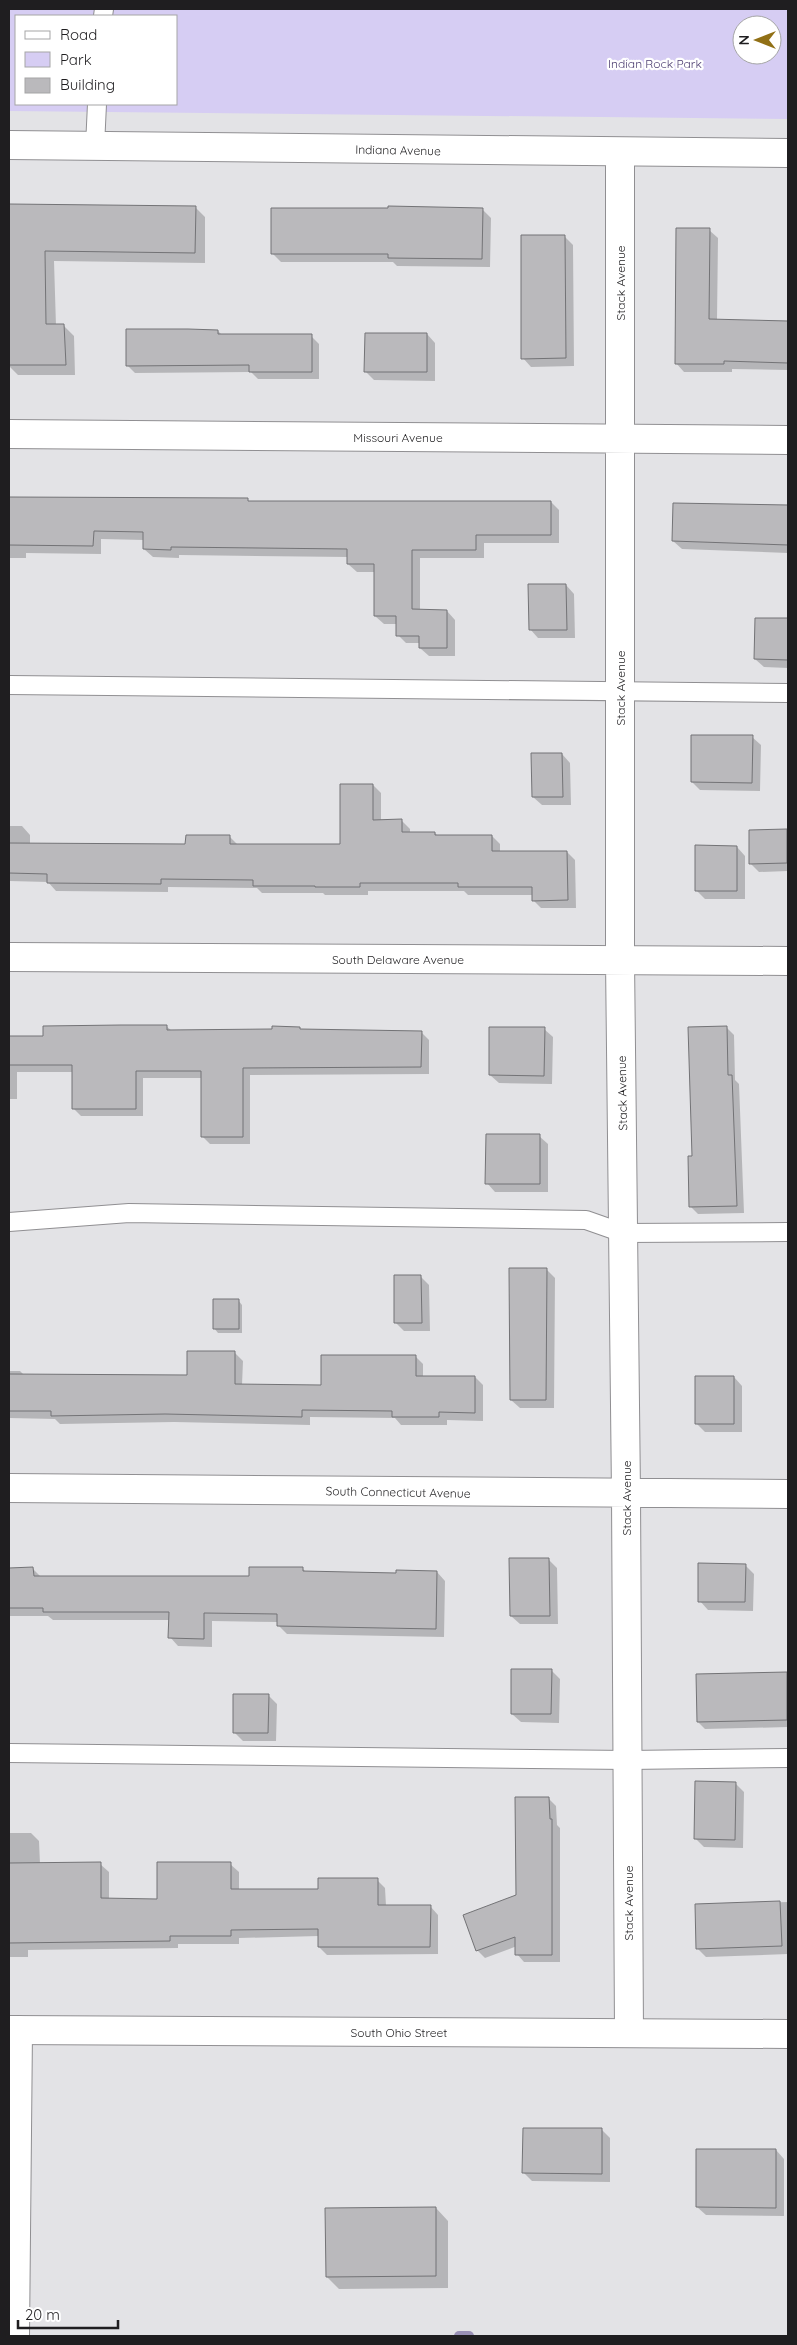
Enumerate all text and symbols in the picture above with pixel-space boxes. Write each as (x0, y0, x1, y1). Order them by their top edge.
legend (15, 15, 178, 105)
north arrow (732, 15, 782, 65)
text: Road (60, 25, 97, 44)
text: N (735, 35, 753, 45)
text: Park (60, 50, 92, 69)
park label: Indian Rock Park (608, 56, 702, 71)
text: Building (60, 75, 115, 94)
street label: Indiana Avenue (355, 142, 441, 158)
street label: Stack Avenue (613, 245, 628, 321)
street label: Missouri Avenue (353, 430, 443, 445)
street label: Stack Avenue (613, 650, 628, 726)
street label: South Delaware Avenue (332, 952, 464, 967)
street label: Stack Avenue (614, 1055, 630, 1131)
street label: Stack Avenue (619, 1460, 634, 1536)
street label: South Connecticut Avenue (325, 1483, 471, 1501)
street label: Stack Avenue (621, 1865, 636, 1941)
street label: South Ohio Street (351, 2025, 447, 2040)
scale bar (18, 2298, 118, 2330)
text: 20 m (25, 2305, 60, 2324)

